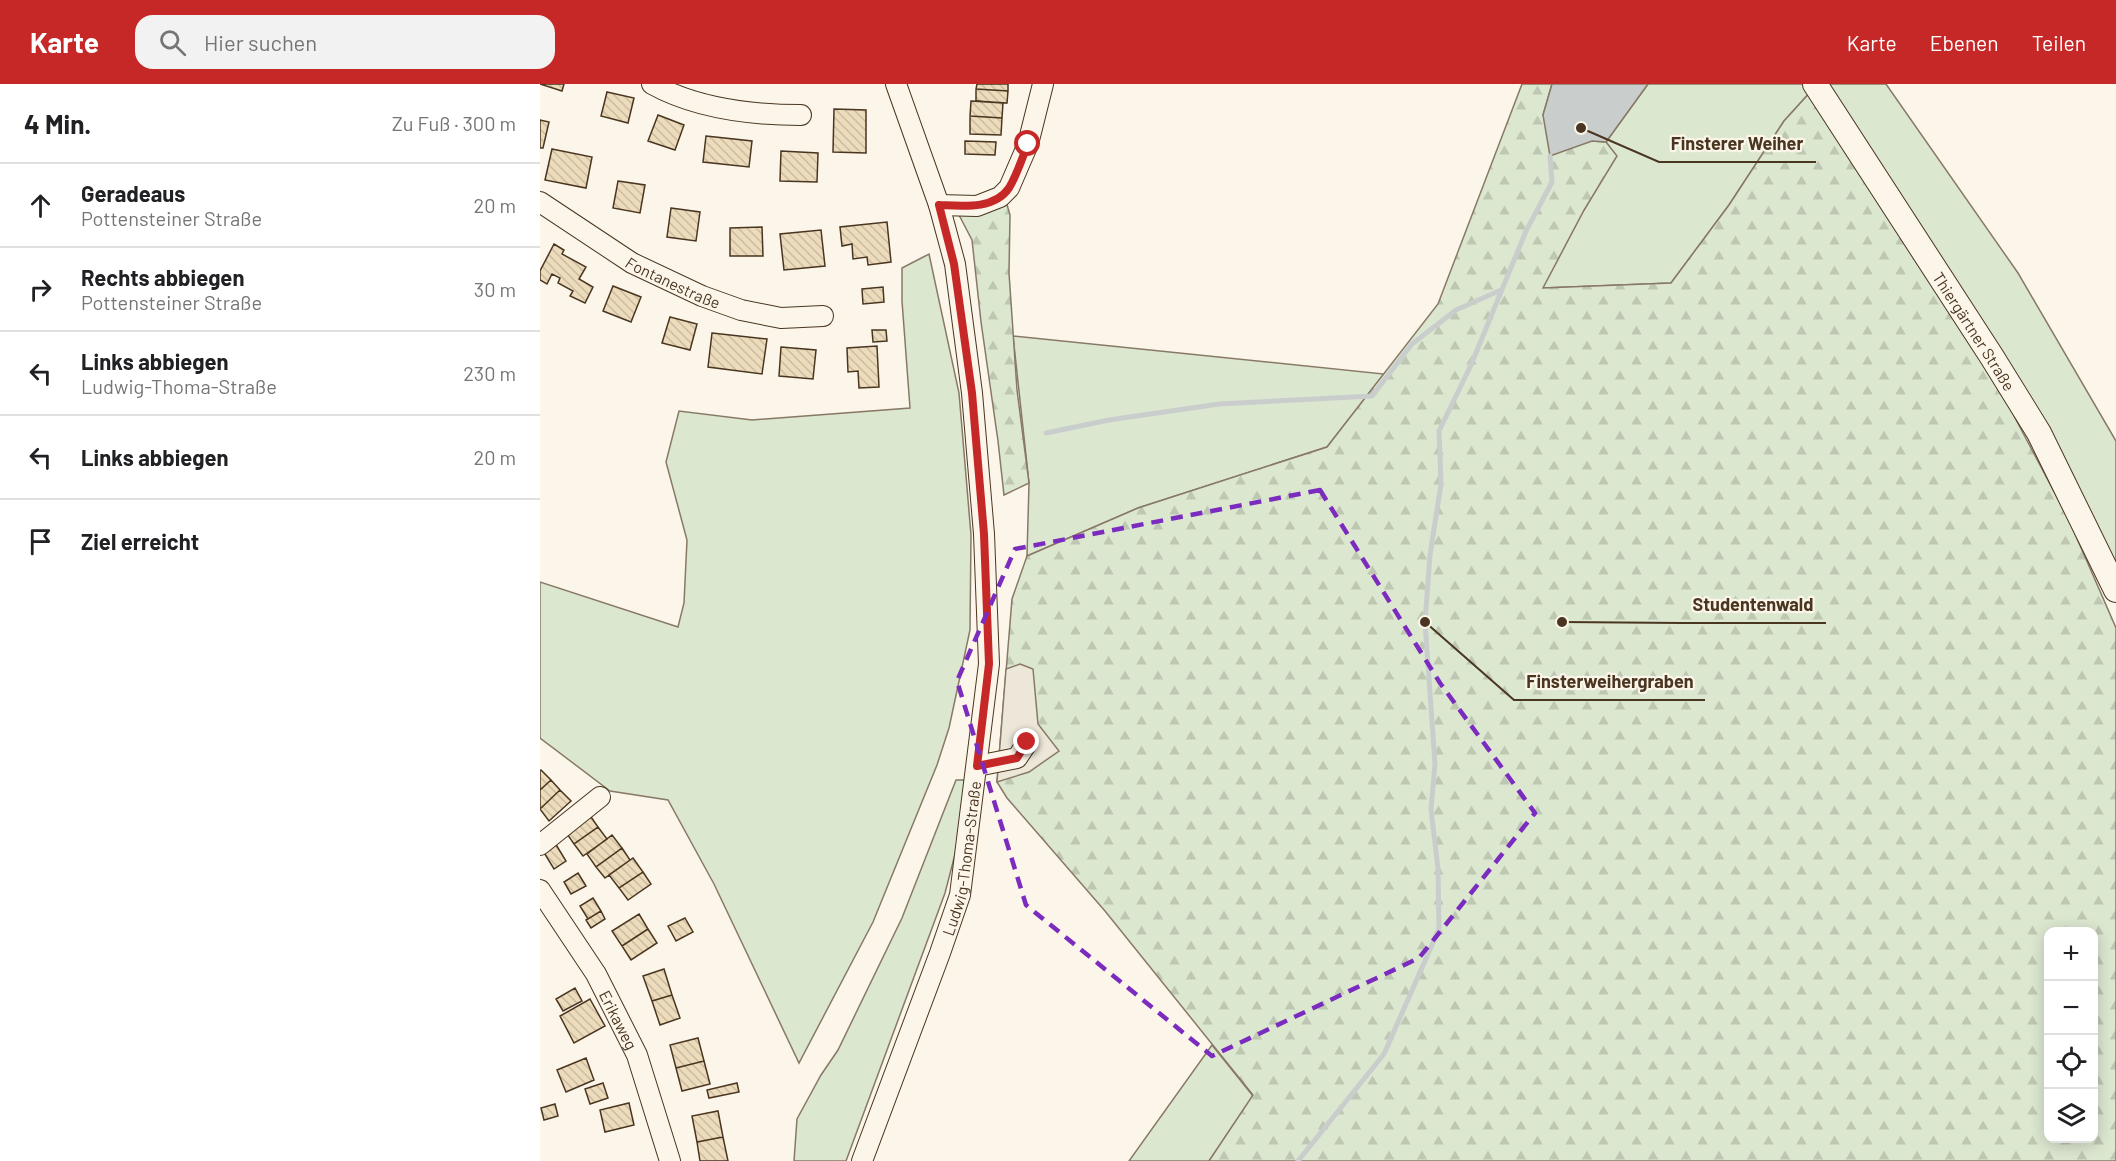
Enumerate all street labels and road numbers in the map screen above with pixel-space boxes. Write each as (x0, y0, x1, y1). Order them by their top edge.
street label: Fontanestraße (622, 252, 723, 311)
street label: Thiergärtner Straße (1930, 268, 2020, 394)
street label: Ludwig-Thoma-Straße (937, 780, 984, 938)
street label: Erikaweg (596, 987, 642, 1052)

